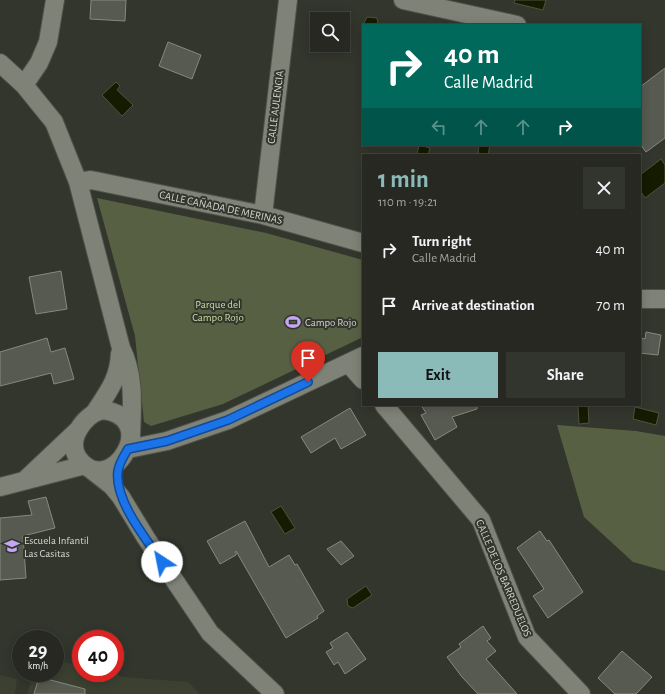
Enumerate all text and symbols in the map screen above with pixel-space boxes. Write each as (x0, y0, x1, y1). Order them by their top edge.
map controls (310, 12, 350, 52)
button: search (310, 12, 350, 52)
icon: right (378, 40, 430, 92)
text: 40 m (444, 41, 500, 69)
street label: CALLE AULENCIA (266, 69, 286, 144)
text: Calle Madrid (444, 74, 533, 92)
icon: left (428, 116, 450, 138)
icon: ahead (470, 116, 492, 138)
icon: ahead (512, 116, 534, 138)
icon: right (554, 116, 576, 138)
button: close (583, 167, 625, 209)
text: 1 min (378, 168, 429, 192)
street label: CALLE CAÑADA DE MERINAS (158, 189, 284, 226)
text: 110 m · 19:21 (378, 196, 438, 209)
text: Turn right (412, 234, 471, 249)
icon: right (378, 239, 400, 261)
text: 40 m (595, 242, 625, 257)
text: Calle Madrid (412, 252, 476, 265)
icon: arrive (378, 295, 400, 317)
text: Arrive at destination (412, 298, 535, 313)
text: 70 m (596, 298, 625, 313)
park label: Parque del Campo Rojo (192, 299, 244, 323)
sports icon: Campo Rojo (284, 313, 302, 331)
place label: Campo Rojo (305, 317, 357, 328)
pin (291, 341, 325, 382)
icon: arrive (297, 347, 319, 369)
button: Exit (378, 352, 498, 398)
button: Share (506, 352, 625, 398)
street label: CALLE DE LOS BARREDUELOS (474, 518, 533, 638)
place label: Escuela Infantil Las Casitas (24, 535, 89, 559)
school or university icon: Escuela Infantil Las Casitas (3, 537, 21, 555)
position arrow (141, 541, 183, 583)
speed limit sign: 40 (72, 630, 124, 682)
text: 29 (28, 641, 48, 661)
text: km/h (28, 661, 48, 671)

